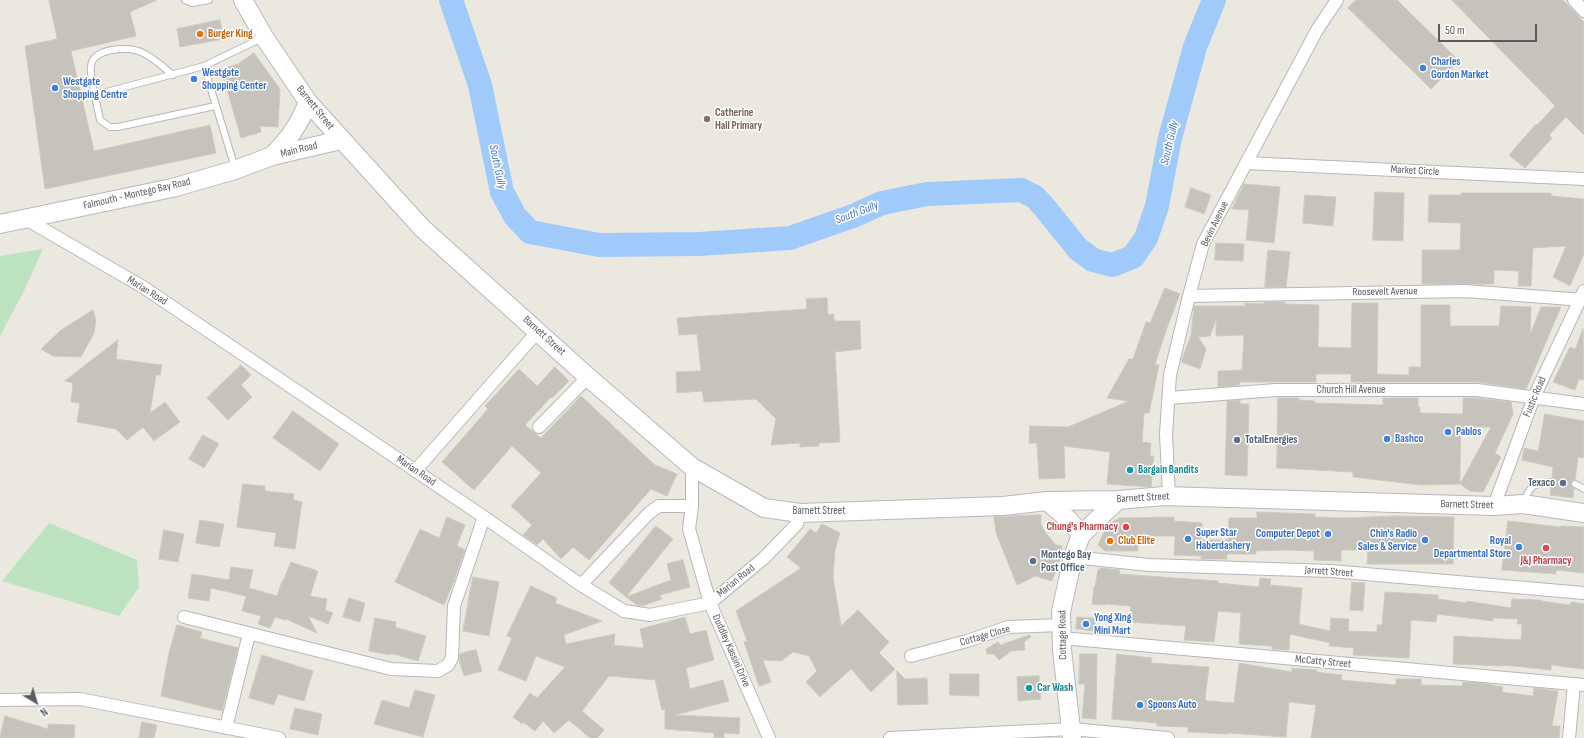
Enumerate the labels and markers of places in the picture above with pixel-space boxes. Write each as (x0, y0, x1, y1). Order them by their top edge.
place label: Burger King (208, 27, 253, 41)
marker: Burger King (195, 29, 205, 39)
place label: Charles Gordon Market (1431, 55, 1489, 81)
marker: Charles Gordon Market (1418, 63, 1428, 73)
place label: Westgate Shopping Center (202, 66, 267, 92)
marker: Westgate Shopping Center (189, 74, 199, 84)
place label: Westgate Shopping Centre (63, 75, 127, 101)
marker: Westgate Shopping Centre (50, 83, 60, 93)
place label: Catherine Hall Primary (715, 106, 762, 132)
marker: Catherine Hall Primary (702, 114, 712, 124)
place label: Pablos (1456, 425, 1481, 439)
marker: Pablos (1443, 427, 1453, 437)
place label: Bashco (1395, 432, 1423, 446)
place label: TotalEnergies (1245, 433, 1298, 447)
marker: Bashco (1382, 434, 1392, 444)
marker: TotalEnergies (1232, 435, 1242, 445)
place label: Bargain Bandits (1138, 463, 1198, 477)
marker: Bargain Bandits (1125, 465, 1135, 475)
place label: Texaco (1528, 476, 1555, 490)
marker: Texaco (1558, 478, 1568, 488)
place label: Chung's Pharmacy (1046, 520, 1118, 534)
marker: Chung's Pharmacy (1121, 522, 1131, 532)
place label: Super Star Haberdashery (1196, 526, 1250, 552)
place label: Computer Depot (1256, 527, 1320, 541)
place label: Chin's Radio Sales & Service (1358, 527, 1417, 553)
marker: Computer Depot (1323, 529, 1333, 539)
place label: Club Elite (1118, 534, 1155, 548)
marker: Super Star Haberdashery (1183, 534, 1193, 544)
place label: Royal Departmental Store (1434, 534, 1511, 560)
marker: Chin's Radio Sales & Service (1420, 535, 1430, 545)
marker: Club Elite (1105, 536, 1115, 546)
marker: Royal Departmental Store (1514, 542, 1524, 552)
marker: J&J Pharmacy (1541, 543, 1551, 553)
place label: Montego Bay Post Office (1041, 548, 1091, 574)
place label: J&J Pharmacy (1520, 554, 1572, 568)
marker: Montego Bay Post Office (1028, 556, 1038, 566)
place label: Yong Xing Mini Mart (1094, 611, 1131, 637)
marker: Yong Xing Mini Mart (1081, 619, 1091, 629)
place label: Car Wash (1037, 681, 1073, 695)
marker: Car Wash (1024, 683, 1034, 693)
place label: Spoons Auto (1148, 698, 1197, 712)
marker: Spoons Auto (1135, 700, 1145, 710)

